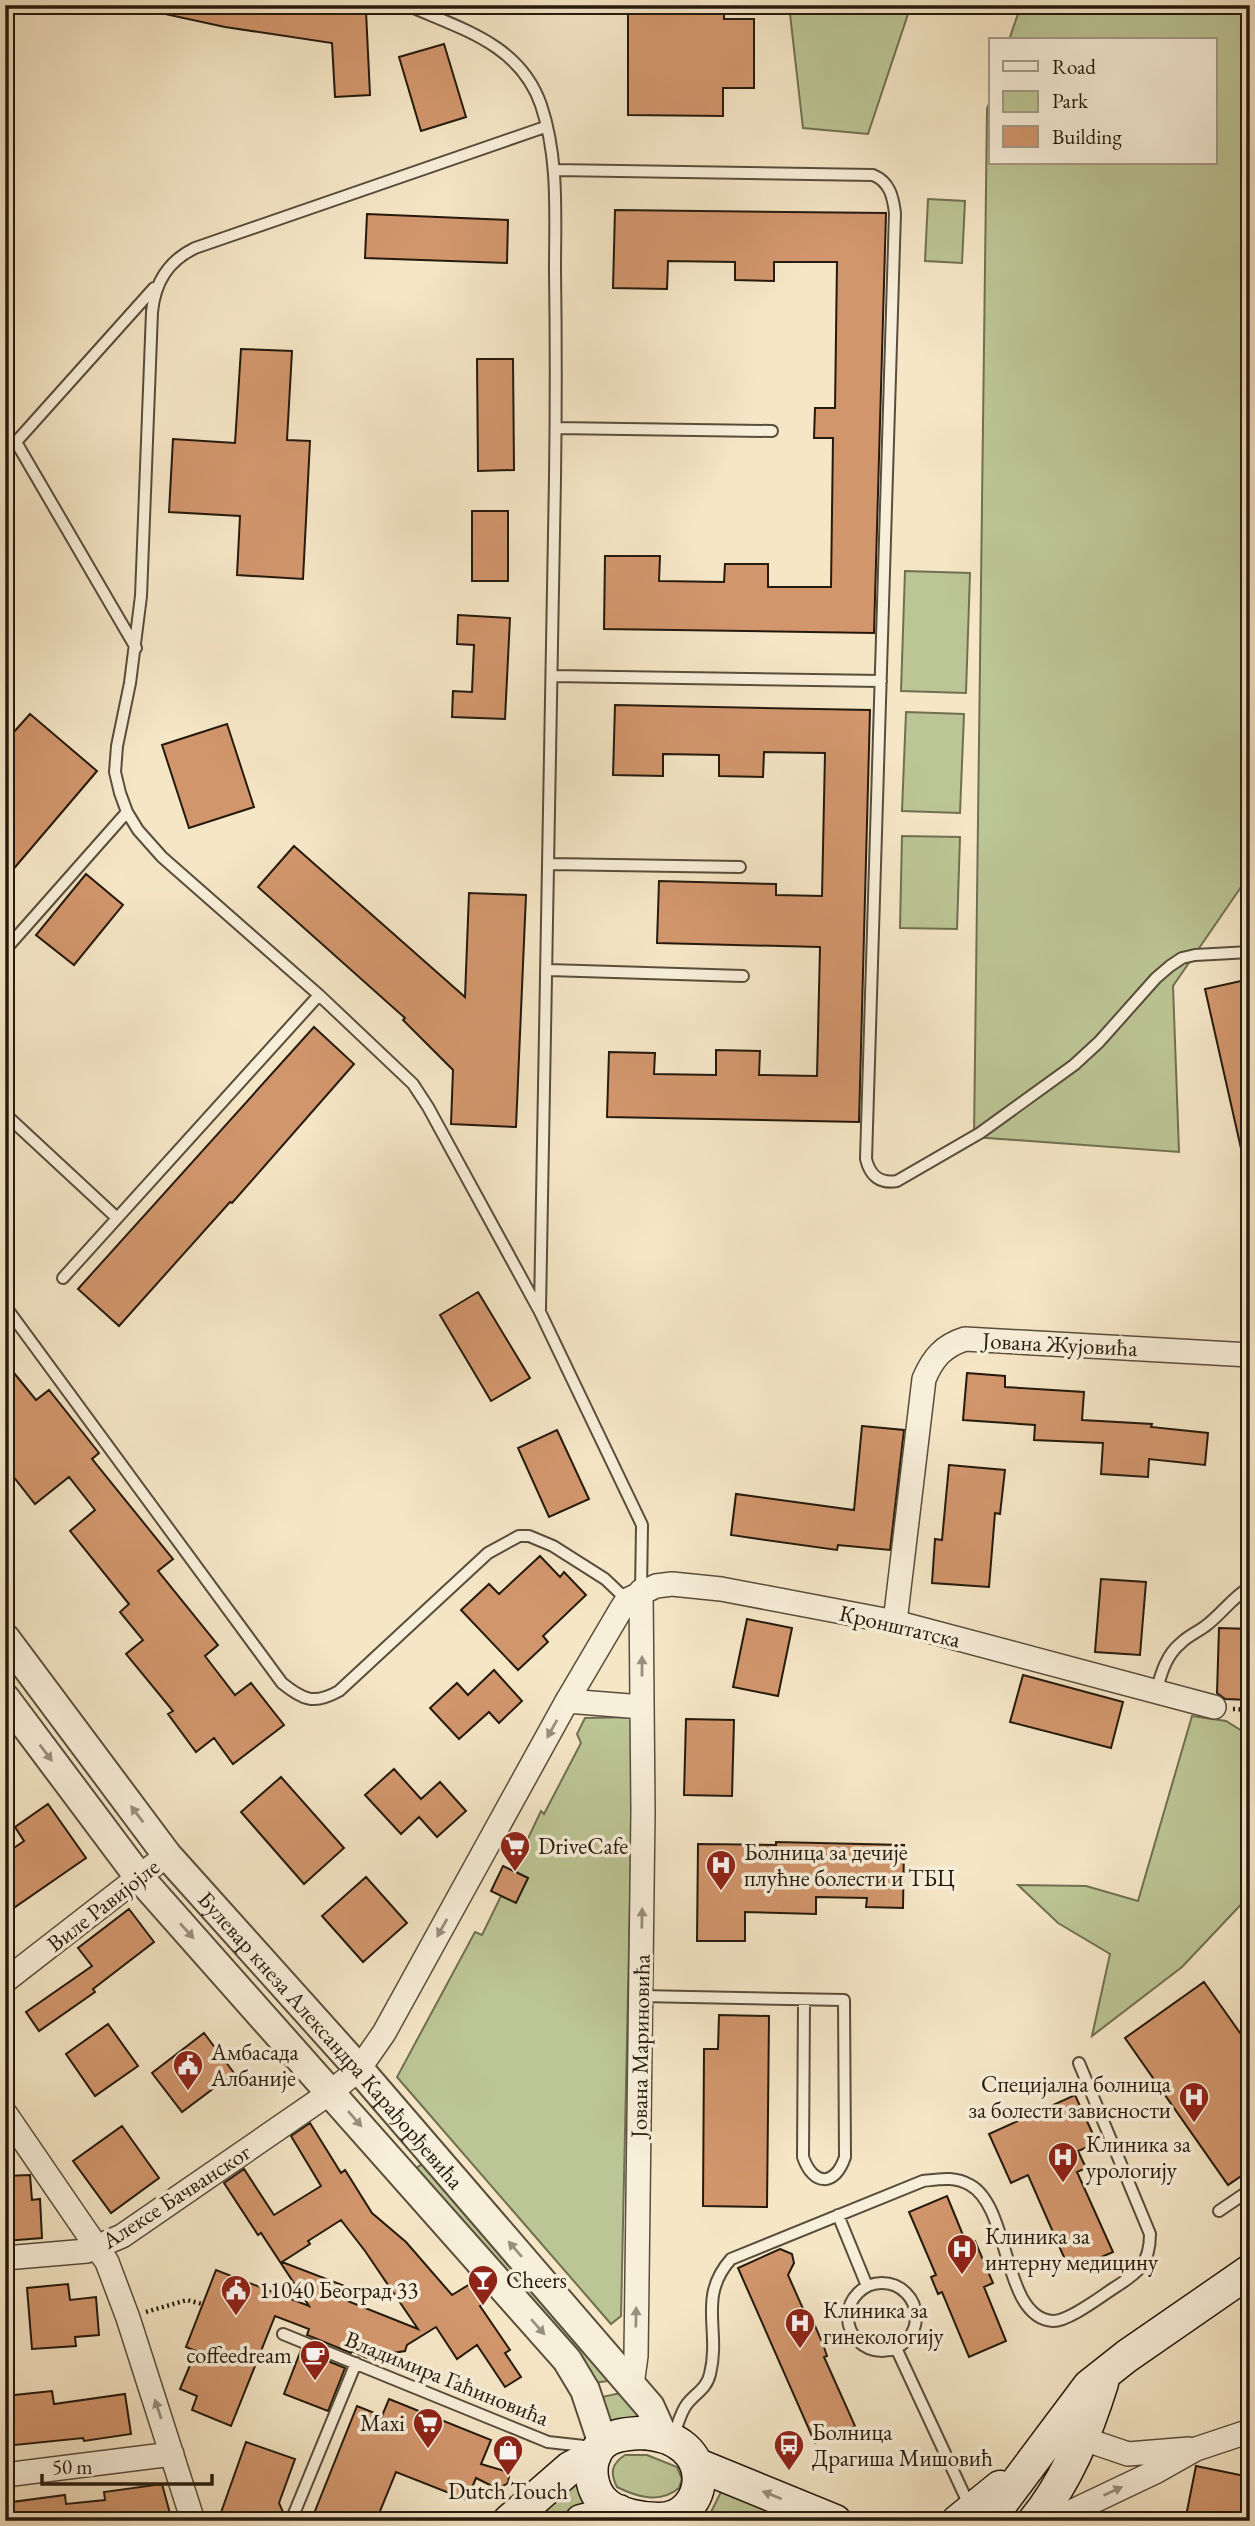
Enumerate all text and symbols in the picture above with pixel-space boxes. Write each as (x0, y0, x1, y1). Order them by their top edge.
legend (989, 38, 1216, 164)
text: Road (1052, 53, 1096, 80)
text: Park (1052, 87, 1089, 114)
text: Building (1052, 123, 1122, 150)
street label: Јована Жујовића (980, 1325, 1139, 1363)
street label: Кронштатска (837, 1598, 964, 1655)
one-way arrow (636, 1655, 648, 1677)
one-way arrow (546, 1719, 558, 1739)
one-way arrow (39, 1744, 53, 1762)
one-way arrow (129, 1806, 144, 1824)
supermarket icon: DriveCafe (498, 1829, 532, 1873)
place label: DriveCafe (538, 1831, 628, 1861)
place label: Болница за дечије плућне болести и ТБЦ (744, 1837, 955, 1893)
hospital icon: Болница за дечије плућне болести и ТБЦ (704, 1848, 738, 1892)
street label: Виле Равијојле (41, 1852, 165, 1958)
street label: Булевар кнеза Александра Карађорђевића (191, 1885, 471, 2196)
one-way arrow (636, 1907, 648, 1929)
one-way arrow (436, 1919, 448, 1938)
one-way arrow (179, 1922, 195, 1940)
street label: Јована Мариновића (623, 1953, 657, 2140)
place label: Амбасада Албаније (210, 2037, 300, 2093)
public building icon: Амбасада Албаније (171, 2048, 205, 2092)
place label: Специјална болница за болести зависности (968, 2069, 1172, 2125)
hospital icon: Специјална болница за болести зависности (1177, 2080, 1211, 2124)
one-way arrow (347, 2110, 363, 2128)
place label: Клиника за урологију (1086, 2129, 1192, 2185)
street label: Алексе Бачванског (95, 2137, 256, 2256)
hospital icon: Клиника за урологију (1046, 2140, 1080, 2184)
place label: Клиника за интерну медицину (985, 2221, 1159, 2277)
hospital icon: Клиника за интерну медицину (945, 2232, 979, 2276)
one-way arrow (508, 2241, 523, 2258)
bar icon: Cheers (466, 2263, 500, 2307)
place label: Cheers (506, 2265, 567, 2295)
public building icon: 11040 Београд 33 (219, 2273, 253, 2317)
place label: 11040 Београд 33 (259, 2275, 418, 2305)
place label: Клиника за гинекологију (823, 2295, 945, 2351)
one-way arrow (630, 2306, 642, 2328)
hospital icon: Клиника за гинекологију (783, 2306, 817, 2350)
one-way arrow (530, 2318, 545, 2335)
street label: Владимира Гаћиновића (341, 2323, 554, 2433)
cafe icon: coffeedream (298, 2338, 332, 2382)
place label: coffeedream (186, 2340, 292, 2370)
one-way arrow (152, 2398, 163, 2419)
supermarket icon: Maxi (411, 2406, 445, 2450)
place label: Maxi (360, 2408, 405, 2438)
place label: Болница Драгиша Мишовић (812, 2417, 993, 2473)
bus stop icon: Болница Драгиша Мишовић (772, 2428, 806, 2472)
shop icon: Dutch Touch (491, 2433, 525, 2477)
scale bar (42, 2442, 212, 2486)
text: 50 m (52, 2453, 93, 2480)
place label: Dutch Touch (448, 2476, 568, 2506)
one-way arrow (1103, 2485, 1123, 2497)
one-way arrow (761, 2489, 782, 2500)

